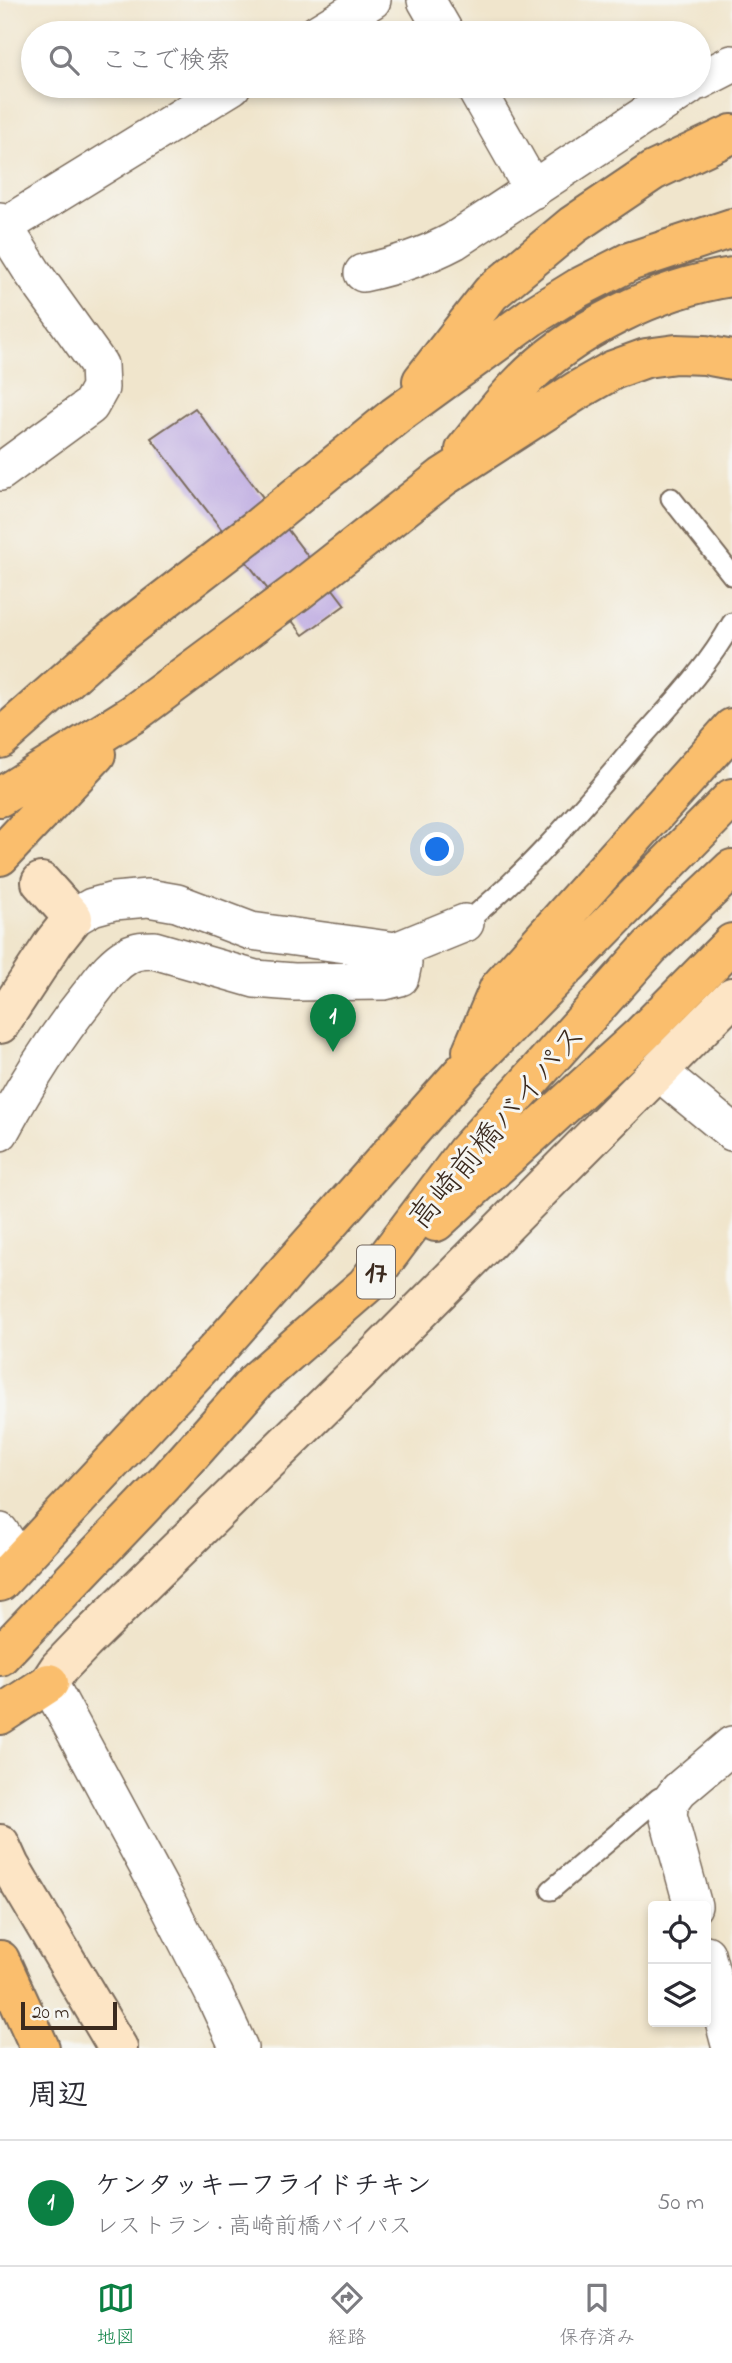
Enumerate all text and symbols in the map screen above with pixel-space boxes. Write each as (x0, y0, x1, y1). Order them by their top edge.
search box (21, 21, 711, 98)
icon: search (45, 41, 83, 79)
text: ここで検索 (101, 43, 231, 81)
your location (420, 832, 454, 866)
pin: 1 (310, 994, 356, 1052)
street label: 高崎前橋バイパス (399, 1015, 599, 1241)
road number: 17 (357, 1246, 395, 1298)
map controls (648, 1901, 711, 2027)
button: locate (648, 1901, 711, 1964)
button: layers (648, 1964, 711, 2027)
scale bar (21, 1999, 117, 2031)
text: 20 m (32, 2000, 69, 2027)
text: 周辺 (28, 2075, 88, 2119)
text: ケンタッキーフライドチキン (95, 2168, 431, 2206)
text: 1 (47, 2187, 55, 2220)
text: 50 m (657, 2187, 704, 2220)
text: レストラン · 高崎前橋バイパス (95, 2211, 412, 2244)
tab: 地図 (97, 2279, 135, 2352)
tab: 経路 (328, 2279, 366, 2352)
tab: 保存済み (559, 2279, 635, 2352)

